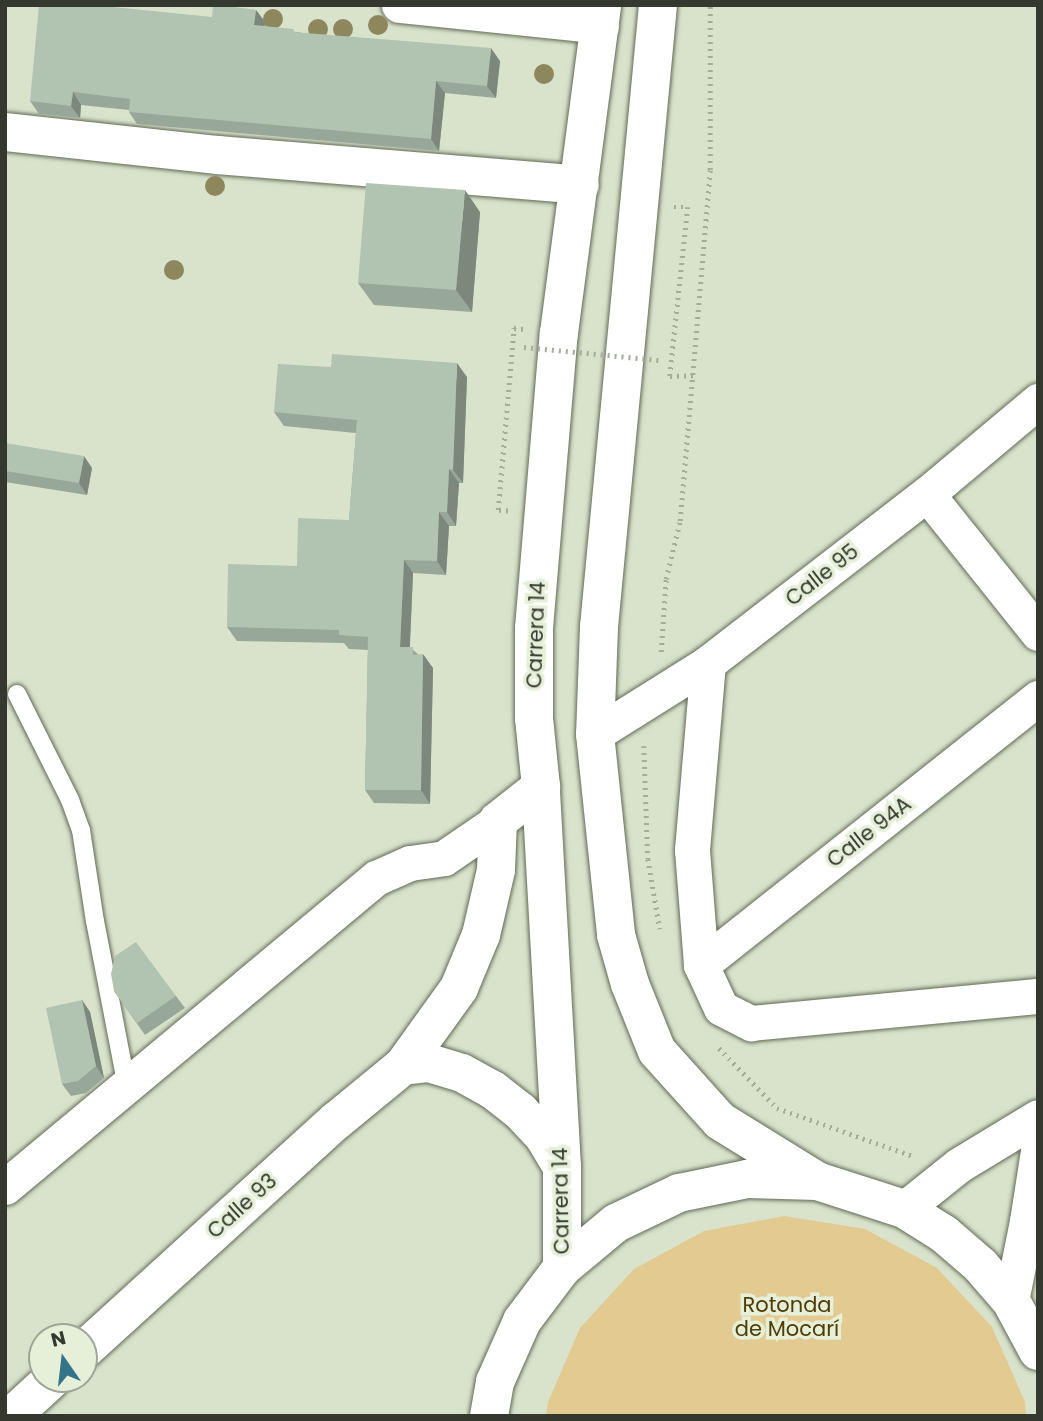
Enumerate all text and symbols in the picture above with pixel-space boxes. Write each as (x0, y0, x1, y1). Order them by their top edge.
street label: Calle 95 (780, 539, 864, 611)
street label: Carrera 14 (522, 581, 550, 689)
street label: Calle 94A (822, 791, 916, 873)
street label: Carrera 14 (547, 1147, 575, 1255)
street label: Calle 93 (202, 1168, 282, 1244)
park label: Rotonda de Mocarí (735, 1292, 839, 1342)
north arrow (28, 1323, 98, 1393)
text: N (48, 1324, 68, 1354)

